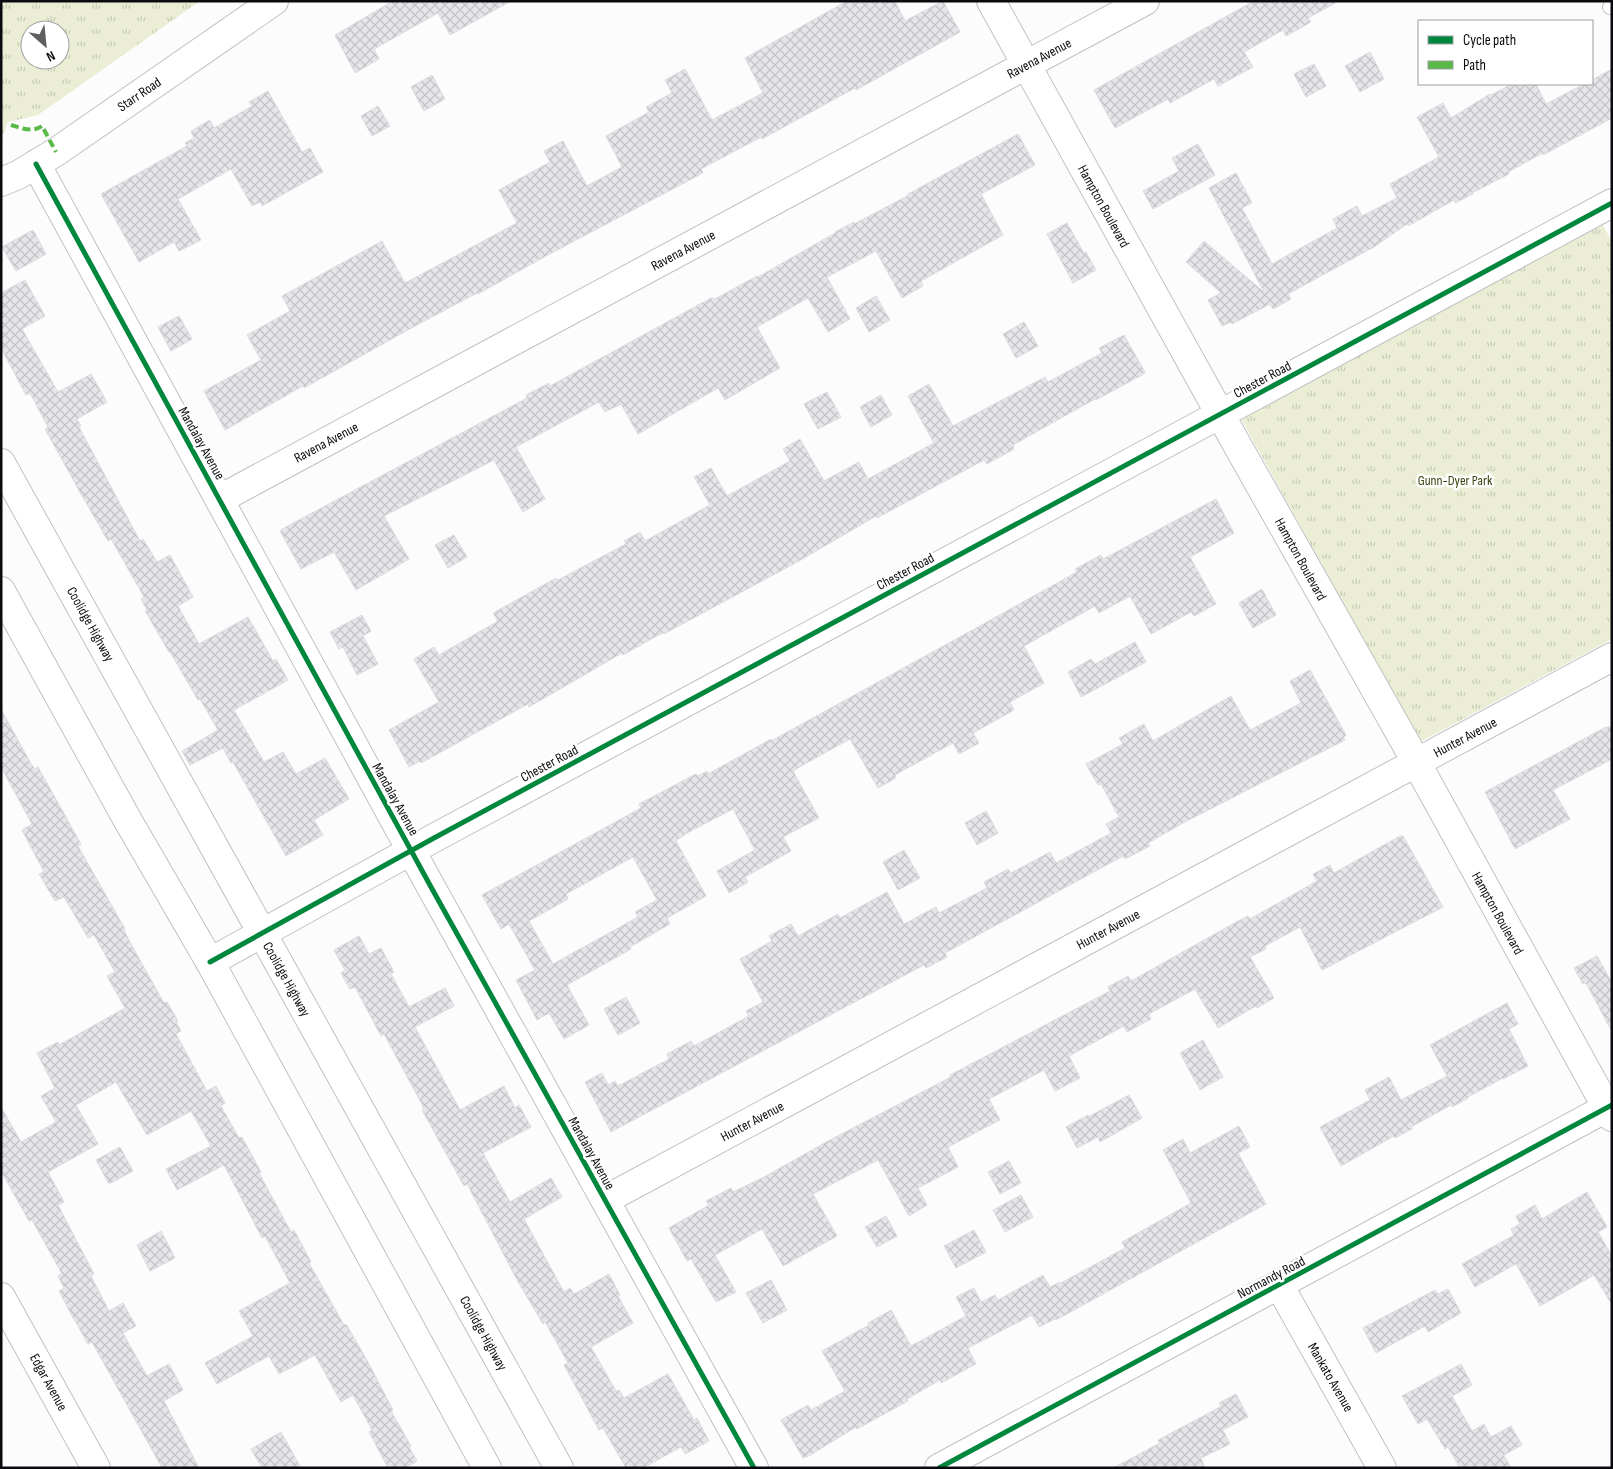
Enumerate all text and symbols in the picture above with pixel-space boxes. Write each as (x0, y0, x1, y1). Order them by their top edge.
north arrow (20, 20, 70, 70)
legend (1418, 20, 1593, 85)
text: Cycle path (1463, 31, 1516, 50)
street label: Ravena Avenue (1004, 34, 1074, 82)
text: N (43, 47, 58, 65)
text: Path (1463, 56, 1486, 75)
street label: Starr Road (114, 74, 165, 115)
street label: Hampton Boulevard (1074, 162, 1133, 251)
street label: Ravena Avenue (648, 226, 718, 274)
street label: Chester Road (1231, 357, 1294, 402)
street label: Mandalay Avenue (175, 404, 229, 483)
street label: Ravena Avenue (291, 418, 361, 466)
park label: Gunn-Dyer Park (1418, 472, 1493, 489)
street label: Hampton Boulevard (1271, 515, 1330, 604)
street label: Chester Road (874, 549, 937, 594)
street label: Coolidge Highway (63, 584, 118, 665)
street label: Hunter Avenue (1431, 714, 1500, 761)
street label: Chester Road (518, 741, 581, 786)
street label: Mandalay Avenue (369, 760, 423, 839)
street label: Hampton Boulevard (1468, 869, 1527, 958)
street label: Hunter Avenue (1074, 906, 1143, 953)
street label: Coolidge Highway (259, 939, 314, 1020)
street label: Hunter Avenue (718, 1098, 787, 1145)
street label: Mandalay Avenue (565, 1114, 619, 1193)
street label: Normandy Road (1235, 1252, 1308, 1302)
street label: Coolidge Highway (456, 1293, 511, 1374)
street label: Mankato Avenue (1304, 1340, 1357, 1415)
street label: Edgar Avenue (26, 1351, 71, 1414)

